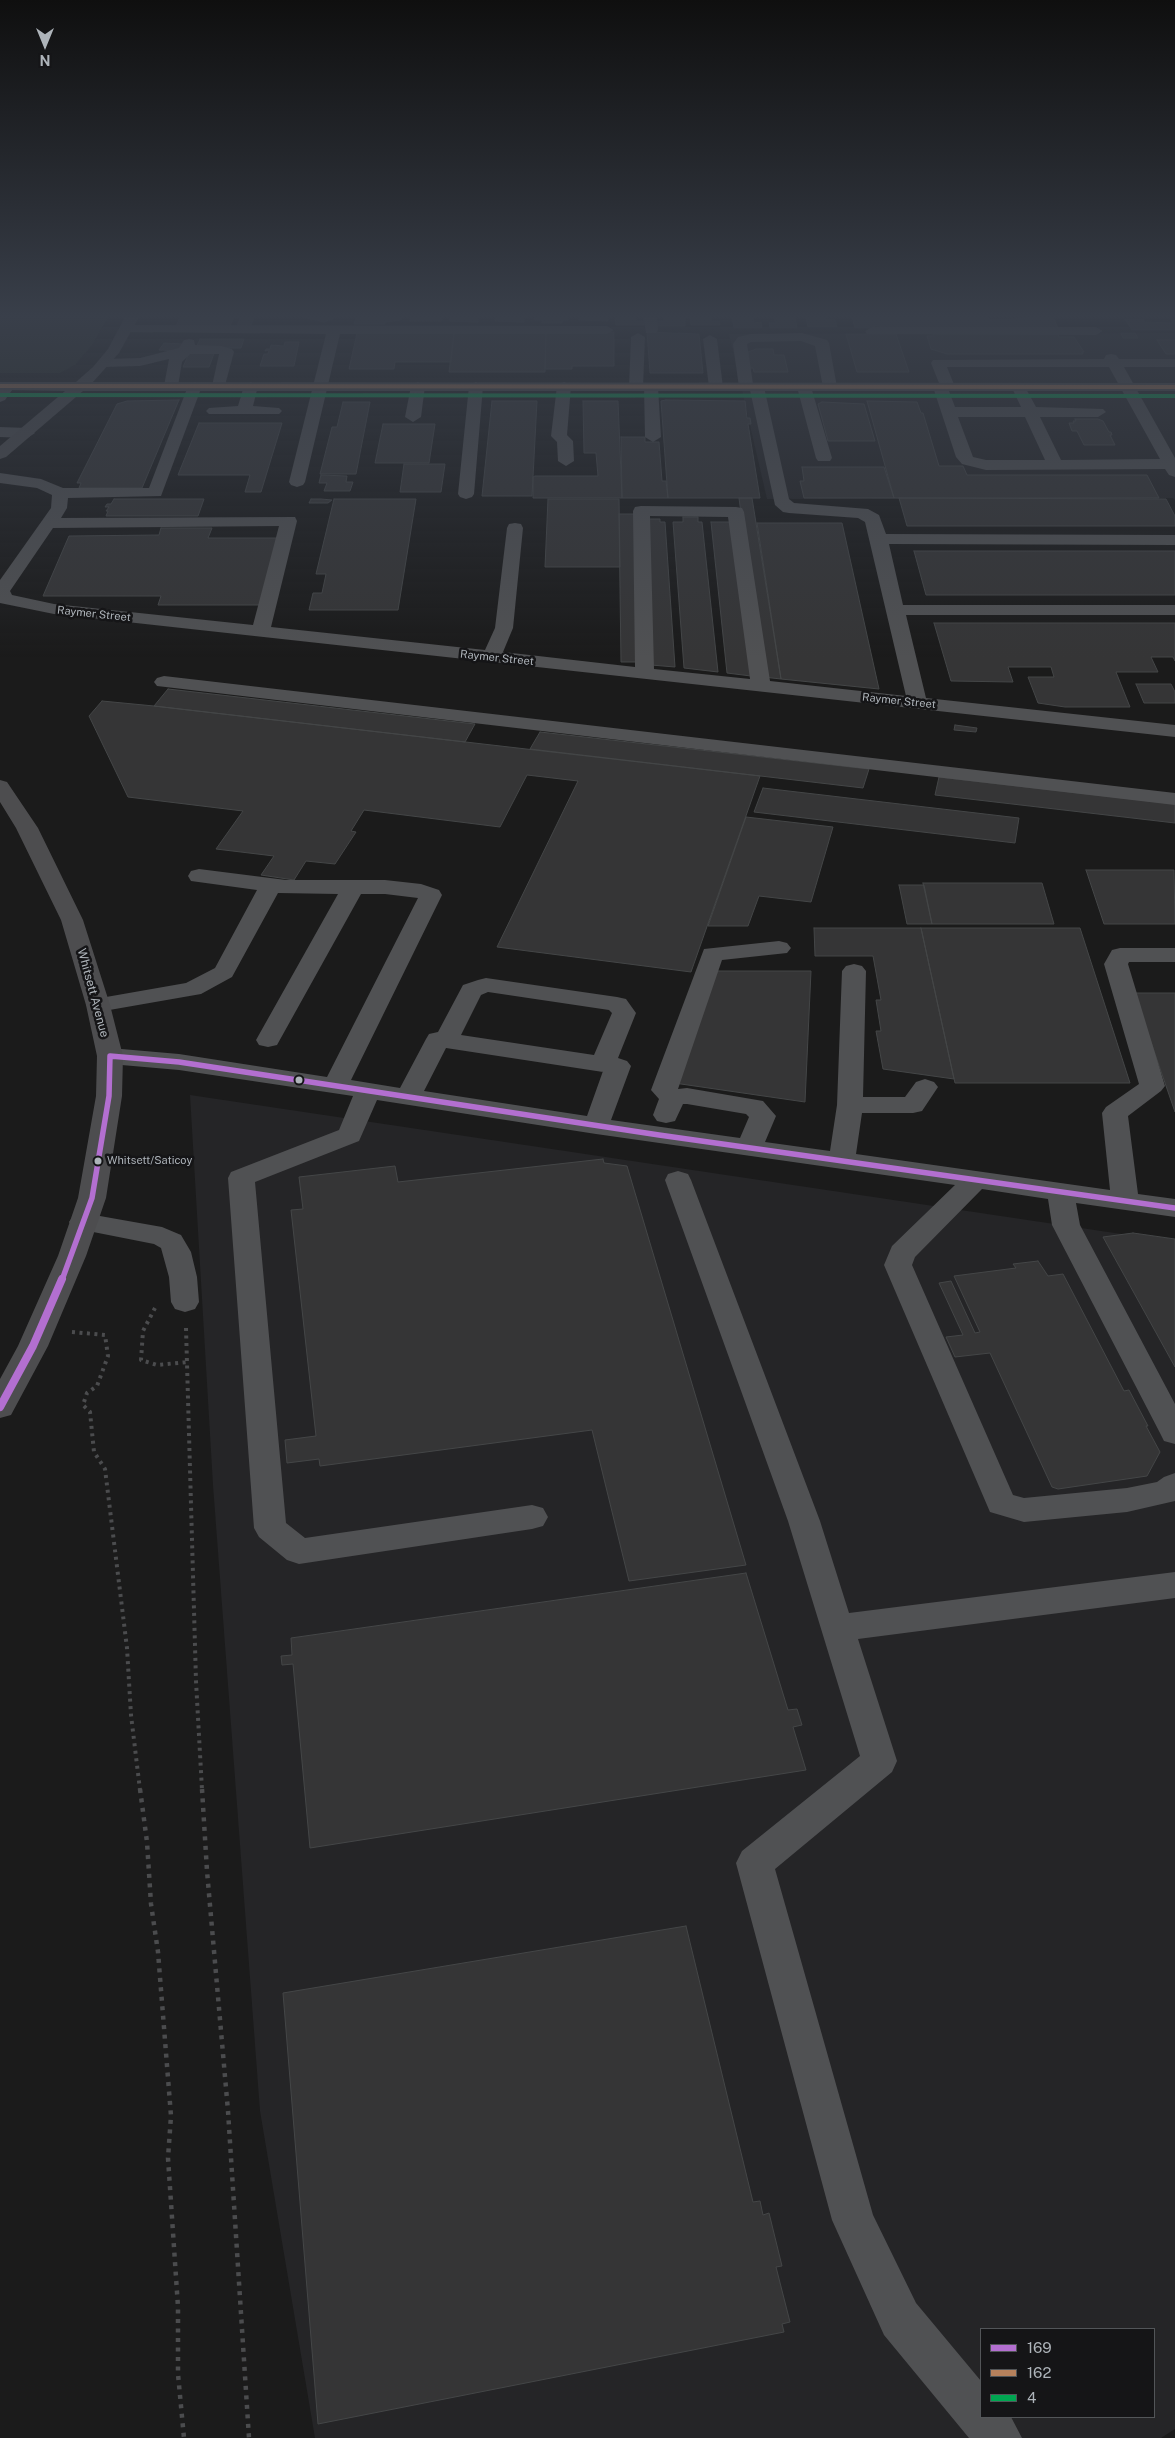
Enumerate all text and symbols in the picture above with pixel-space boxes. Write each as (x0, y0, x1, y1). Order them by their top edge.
north arrow (20, 20, 70, 70)
text: N (40, 52, 50, 68)
street label: Raymer Street (57, 604, 131, 624)
street label: Raymer Street (460, 648, 534, 668)
street label: Raymer Street (862, 691, 936, 711)
street label: Whitsett Avenue (74, 947, 112, 1039)
unlabelled marker (294, 1075, 304, 1085)
place label: Whitsett/Saticoy (107, 1154, 192, 1168)
marker: Whitsett/Saticoy (93, 1156, 103, 1166)
legend (980, 2328, 1155, 2418)
text: 169 (1027, 2339, 1052, 2356)
text: 162 (1027, 2364, 1051, 2381)
text: 4 (1027, 2389, 1036, 2406)

